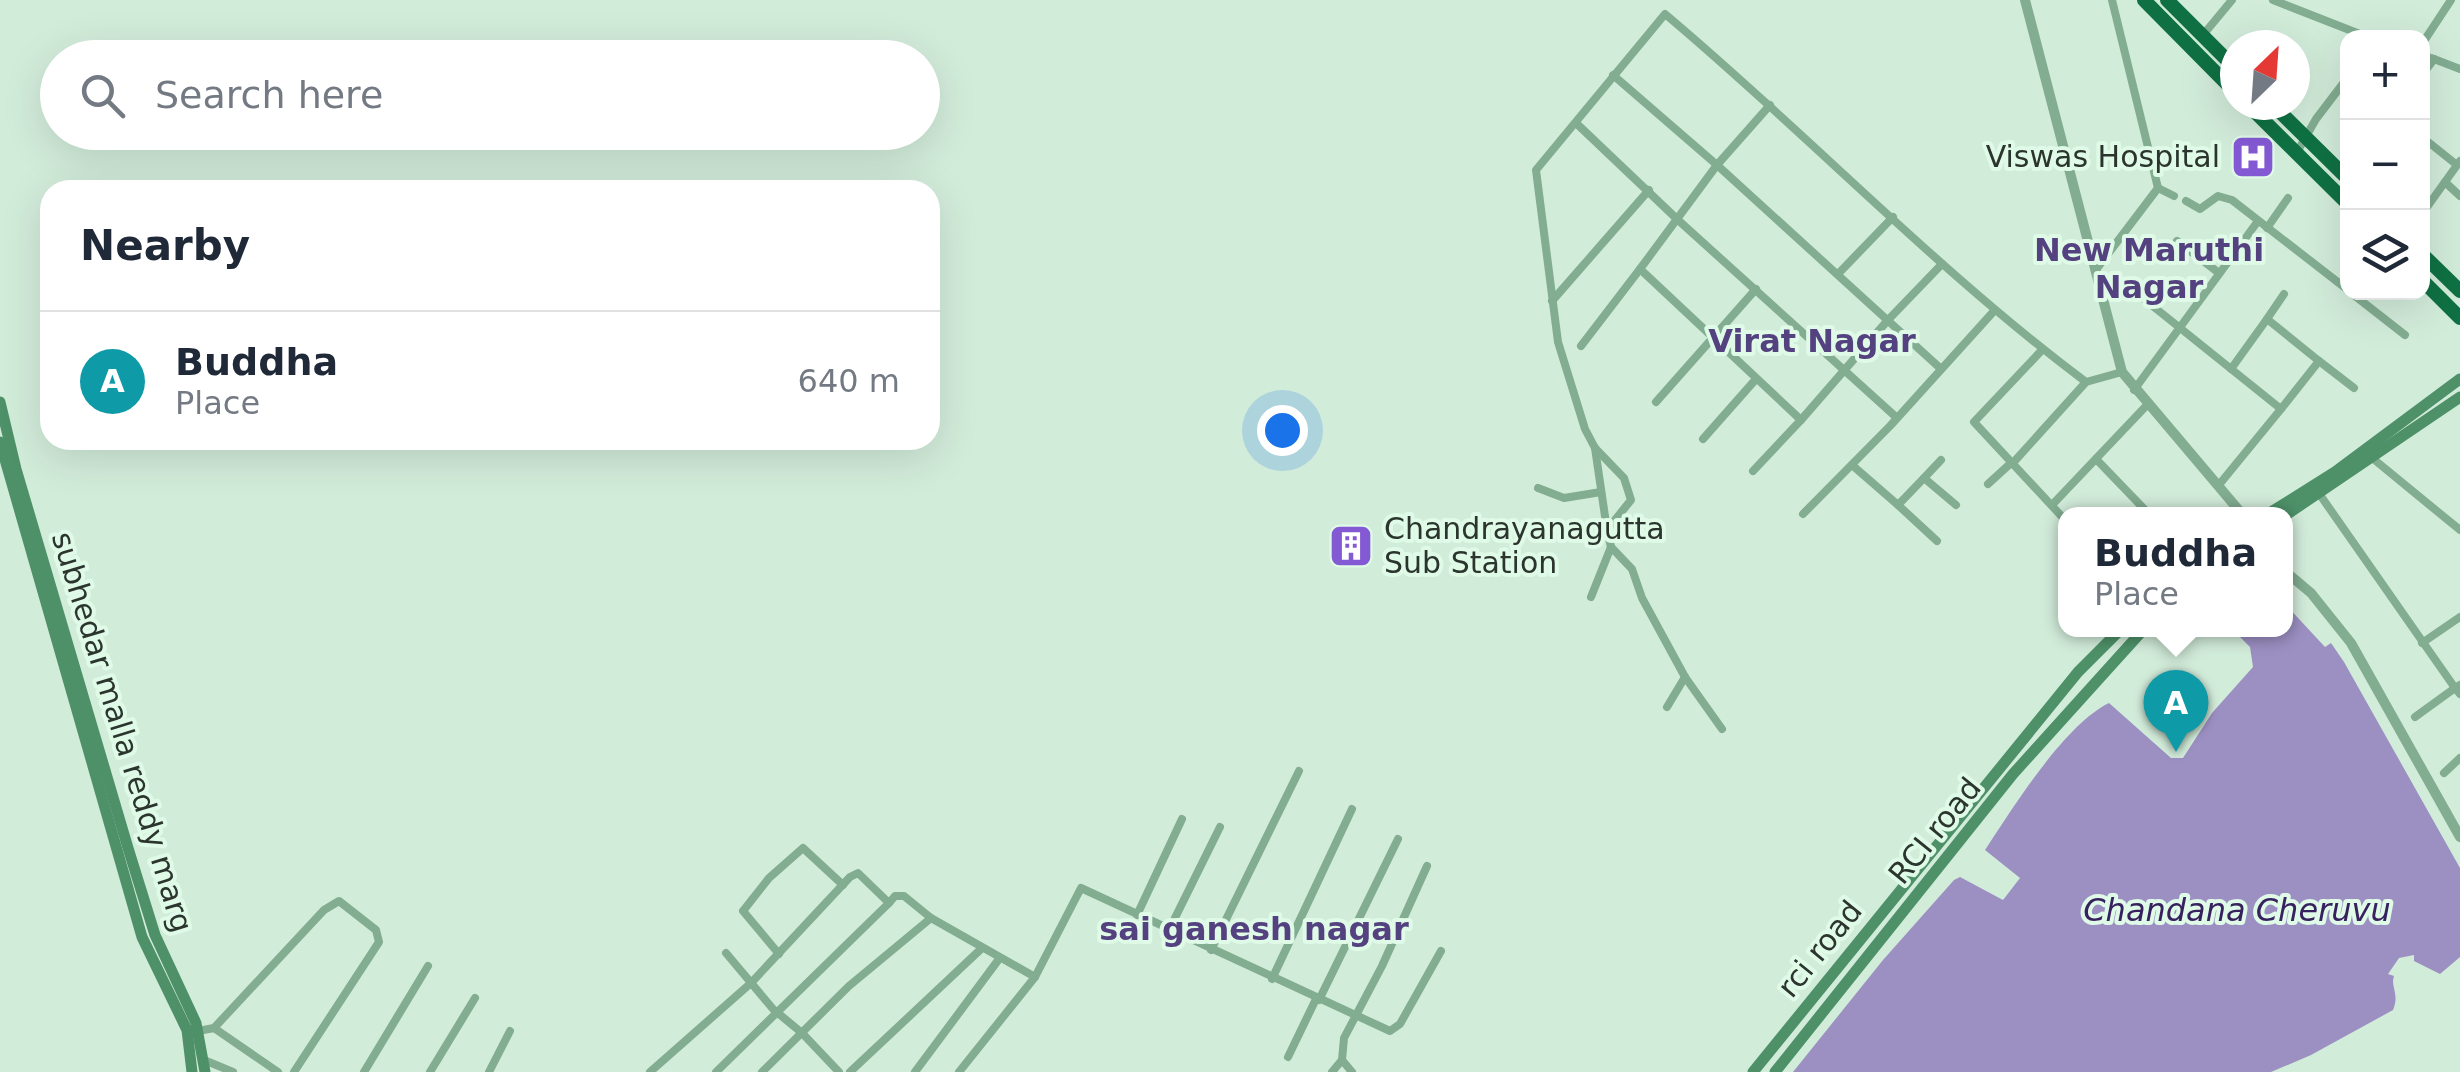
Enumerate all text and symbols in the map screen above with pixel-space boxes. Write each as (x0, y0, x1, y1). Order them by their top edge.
north arrow (2220, 30, 2310, 120)
map controls (2340, 30, 2430, 300)
button: + (2340, 30, 2430, 120)
search box (40, 40, 940, 150)
icon: search (75, 68, 130, 123)
text: Search here (155, 73, 383, 117)
button: − (2340, 120, 2430, 210)
hospital icon: Viswas Hospital (2230, 134, 2276, 180)
place label: Viswas Hospital (1986, 139, 2220, 174)
button: layers (2340, 210, 2430, 300)
text: Nearby (80, 221, 250, 270)
district label: New Maruthi Nagar (2034, 231, 2264, 306)
district label: Virat Nagar (1708, 322, 1916, 360)
text: Buddha (175, 340, 338, 384)
text: A (100, 362, 125, 400)
text: 640 m (798, 362, 900, 400)
text: Place (175, 384, 260, 422)
your location (1257, 405, 1308, 456)
popup (2058, 507, 2293, 637)
place label: Chandrayanagutta Sub Station (1384, 511, 1665, 580)
building icon: Chandrayanagutta Sub Station (1328, 523, 1374, 569)
street label: subhedar malla reddy marg (45, 528, 200, 936)
text: Buddha (2094, 531, 2257, 575)
text: Place (2094, 575, 2179, 613)
pin: A (2144, 670, 2208, 752)
street label: RCI road (1881, 771, 1988, 891)
water label: Chandana Cheruvu (2083, 891, 2391, 929)
street label: rci road (1770, 894, 1869, 1004)
district label: sai ganesh nagar (1099, 910, 1409, 948)

